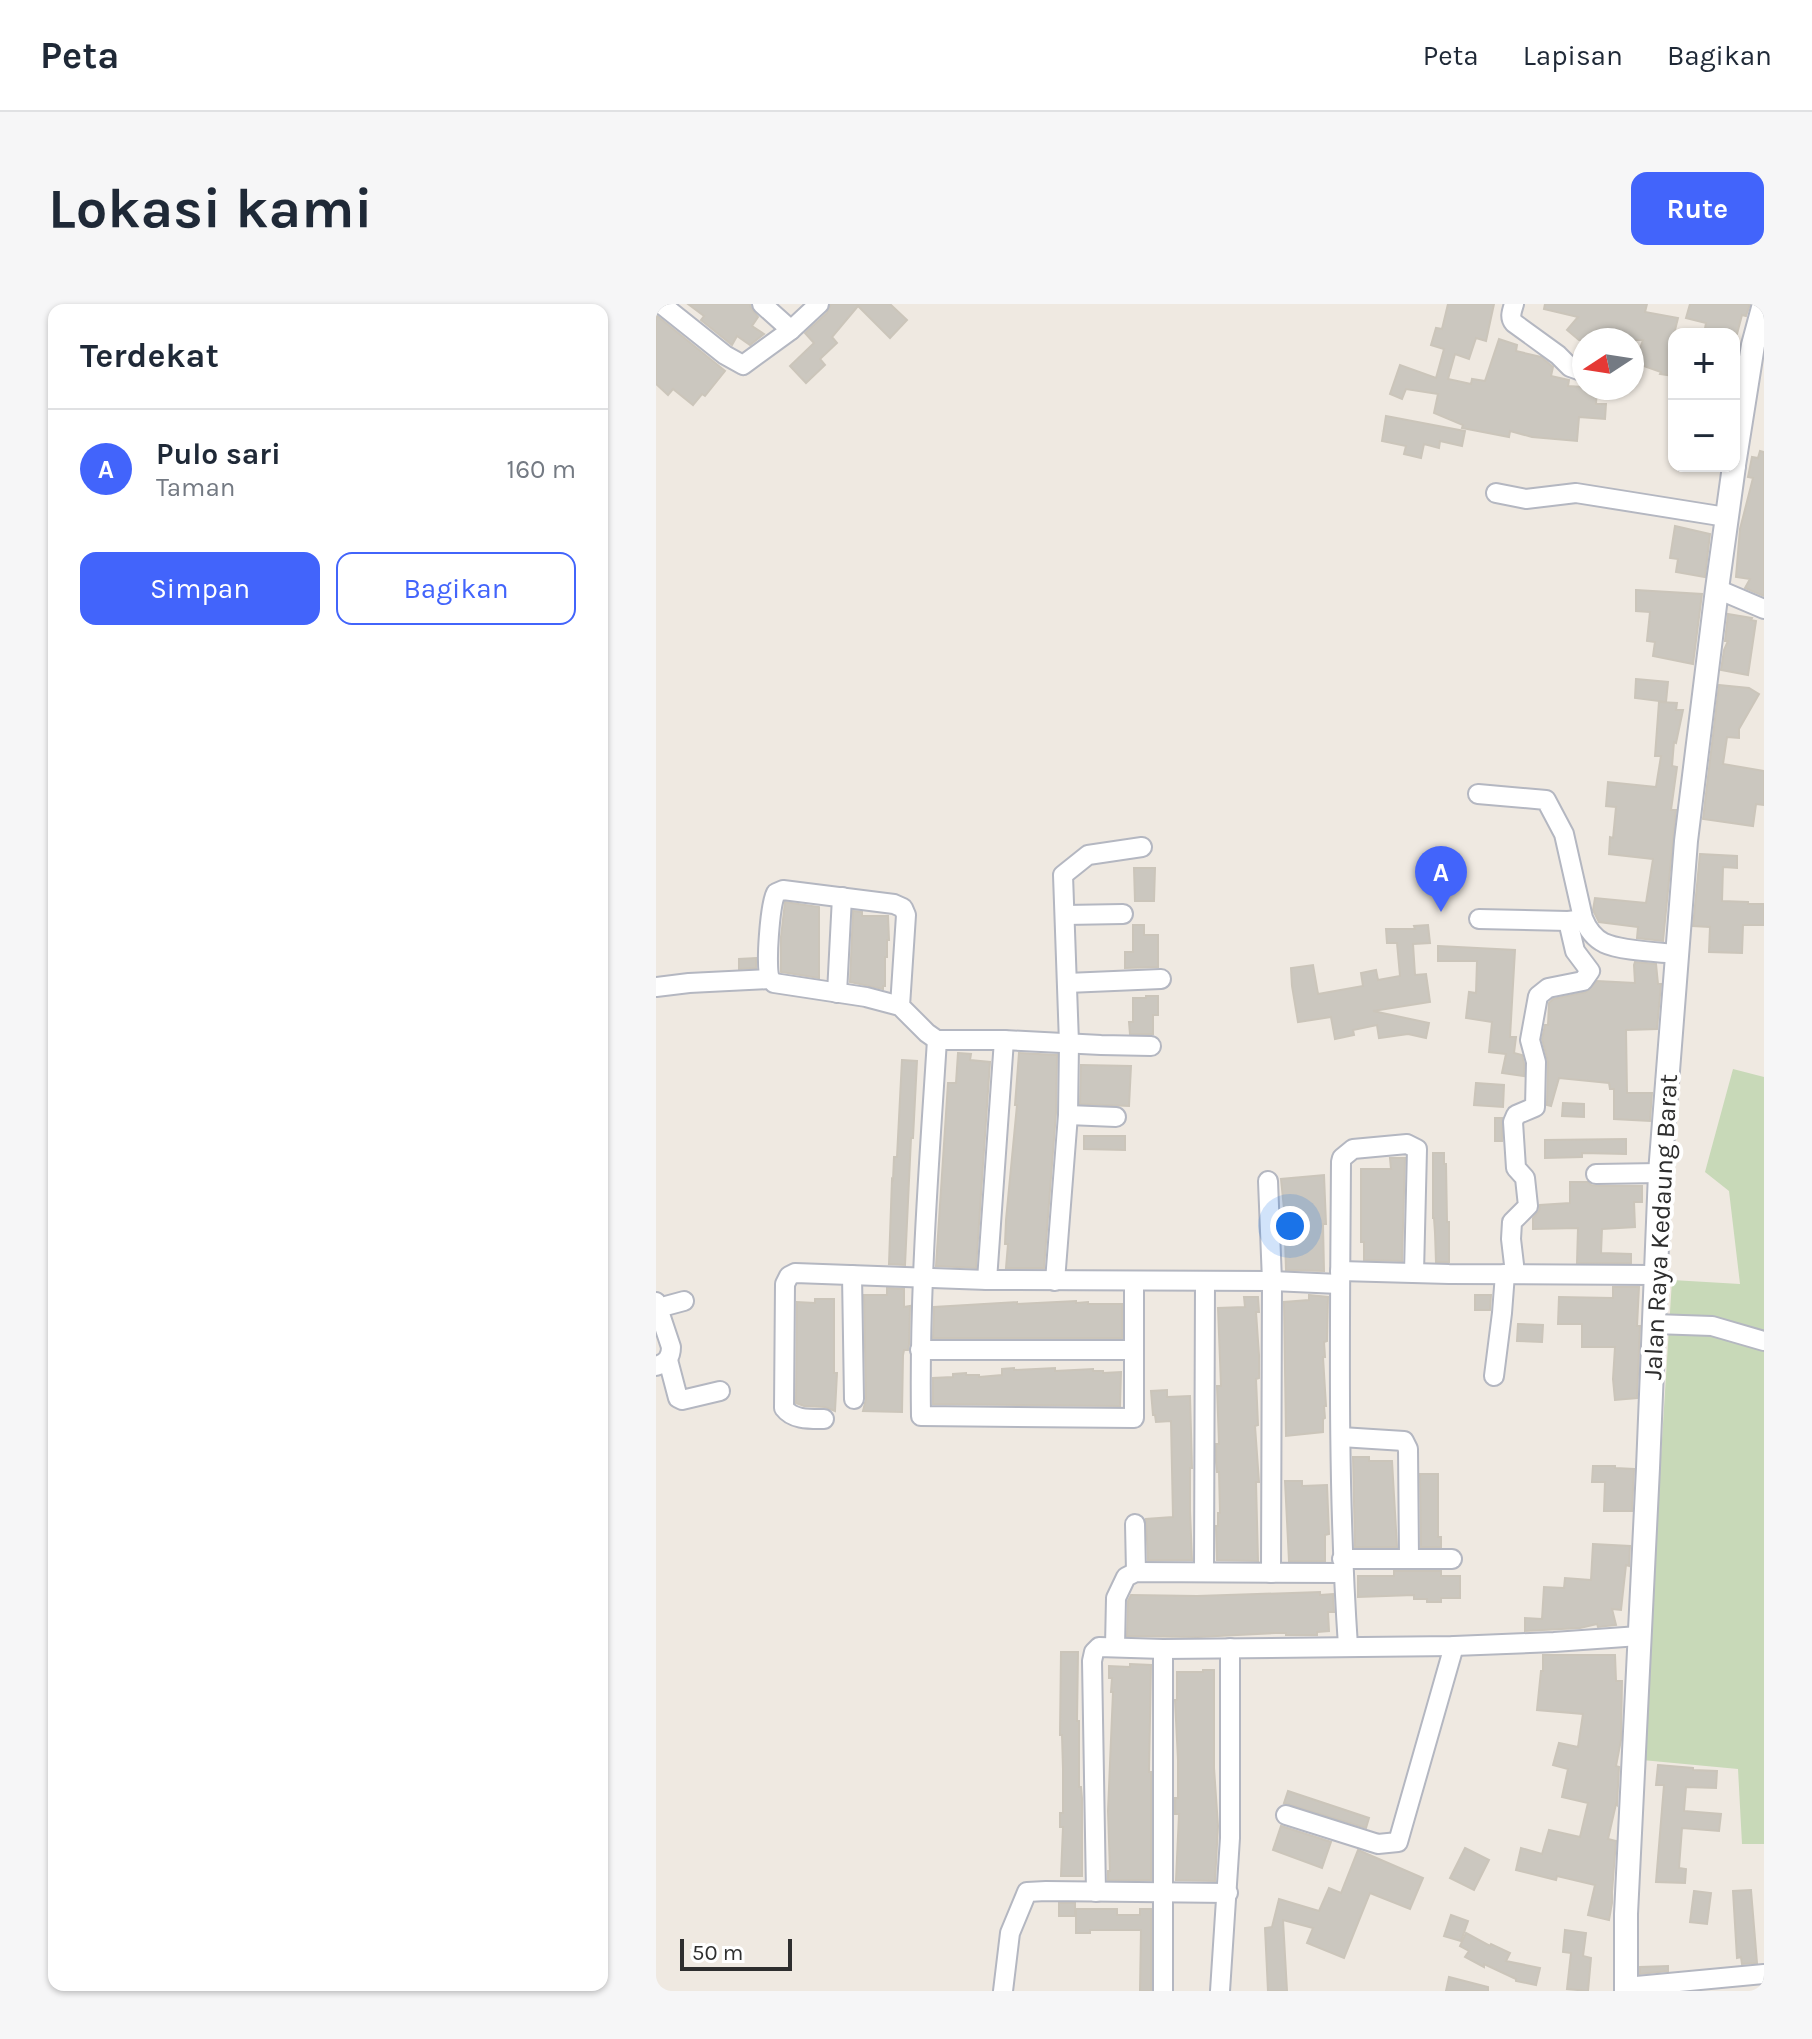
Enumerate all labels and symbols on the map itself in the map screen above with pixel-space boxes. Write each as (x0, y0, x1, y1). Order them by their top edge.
north arrow (1572, 328, 1644, 400)
pin: A (1415, 846, 1467, 912)
street label: Jalan Raya Kedaung Barat (1637, 1073, 1684, 1381)
your location (1270, 1206, 1310, 1246)
scale bar (680, 1935, 792, 1971)

